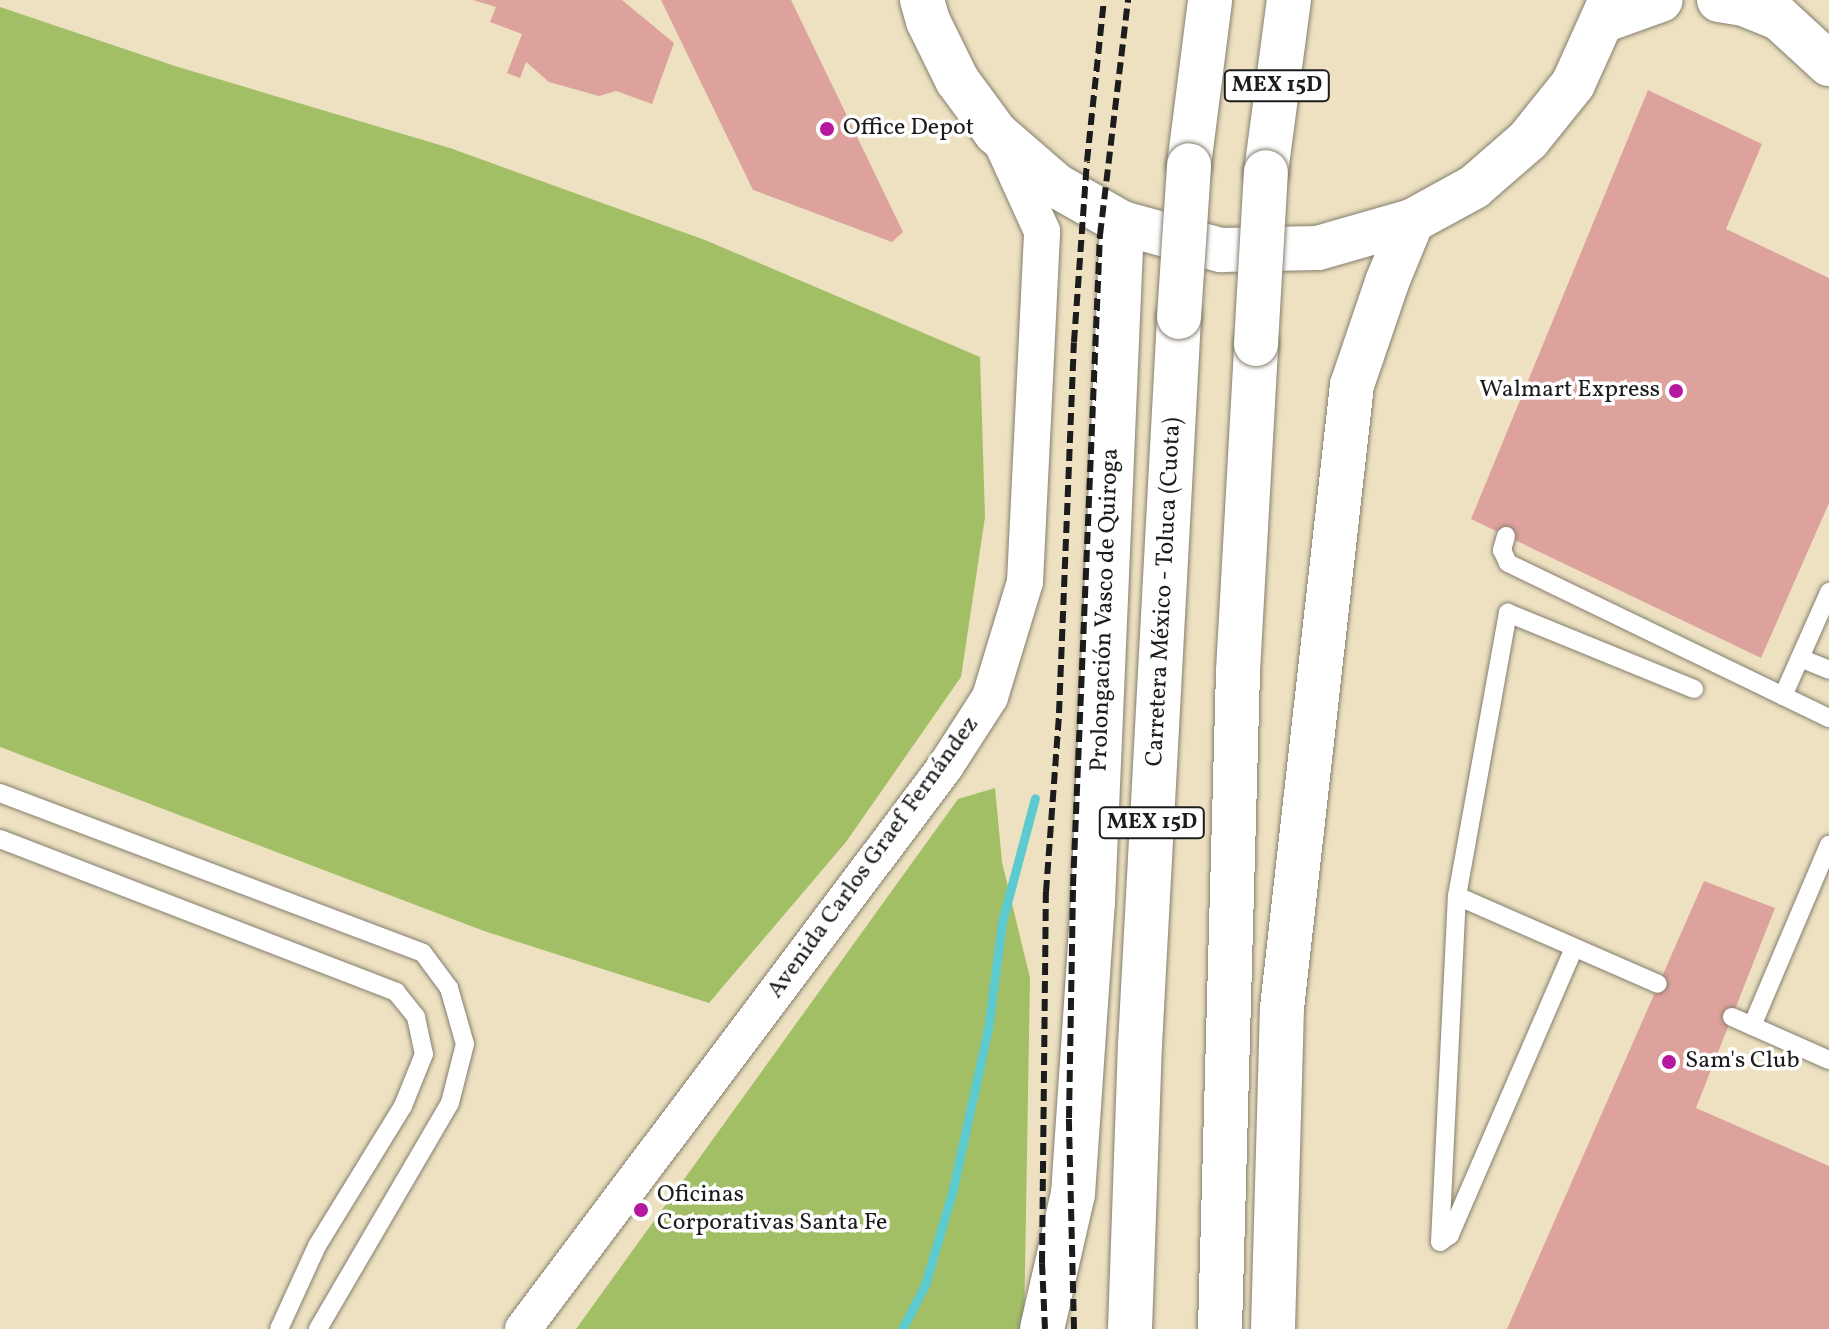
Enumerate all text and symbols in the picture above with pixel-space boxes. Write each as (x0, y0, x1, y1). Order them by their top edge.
road number: MEX 15D (1223, 68, 1331, 104)
place label: Office Depot (843, 115, 974, 143)
marker: Office Depot (818, 120, 836, 138)
place label: Walmart Express (1479, 377, 1660, 405)
marker: Walmart Express (1667, 382, 1685, 400)
street label: Carretera México - Toluca (Cuota) (1141, 416, 1189, 768)
street label: Prolongación Vasco de Quiroga (1086, 447, 1126, 773)
street label: Avenida Carlos Graef Fernández (763, 712, 985, 1004)
road number: MEX 15D (1098, 805, 1206, 841)
place label: Sam's Club (1685, 1048, 1800, 1076)
marker: Sam's Club (1660, 1053, 1678, 1071)
place label: Oficinas Corporativas Santa Fe (657, 1182, 887, 1238)
marker: Oficinas Corporativas Santa Fe (632, 1201, 650, 1219)

